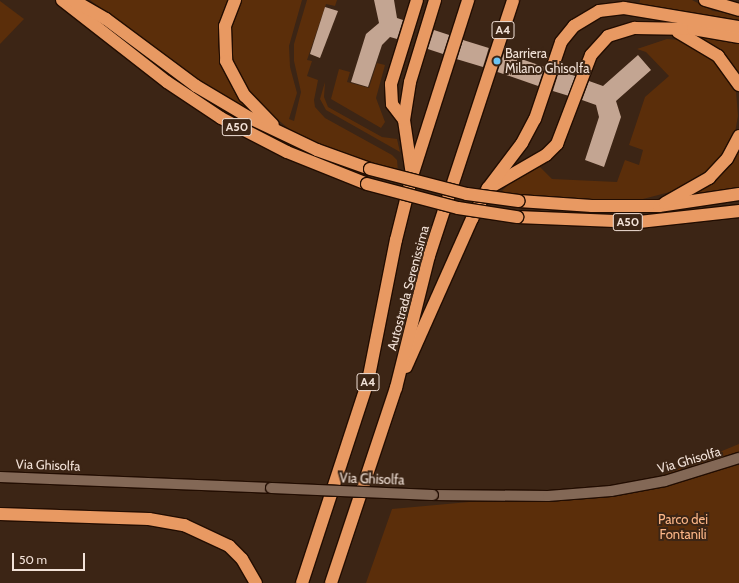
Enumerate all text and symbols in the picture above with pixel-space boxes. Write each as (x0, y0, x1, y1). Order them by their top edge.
road number: A4 (491, 20, 515, 40)
place label: Barriera Milano Ghisolfa (505, 46, 589, 77)
marker: Barriera Milano Ghisolfa (492, 56, 502, 66)
road number: A50 (221, 117, 253, 137)
road number: A50 (612, 212, 644, 232)
street label: Autostrada Serenissima (384, 224, 432, 352)
road number: A4 (356, 372, 380, 392)
street label: Via Ghisolfa (656, 444, 722, 476)
street label: Via Ghisolfa (15, 456, 81, 474)
street label: Via Ghisolfa (339, 470, 405, 488)
park label: Parco dei Fontanili (658, 512, 708, 543)
scale bar (14, 545, 87, 571)
text: 50 m (19, 552, 47, 567)

